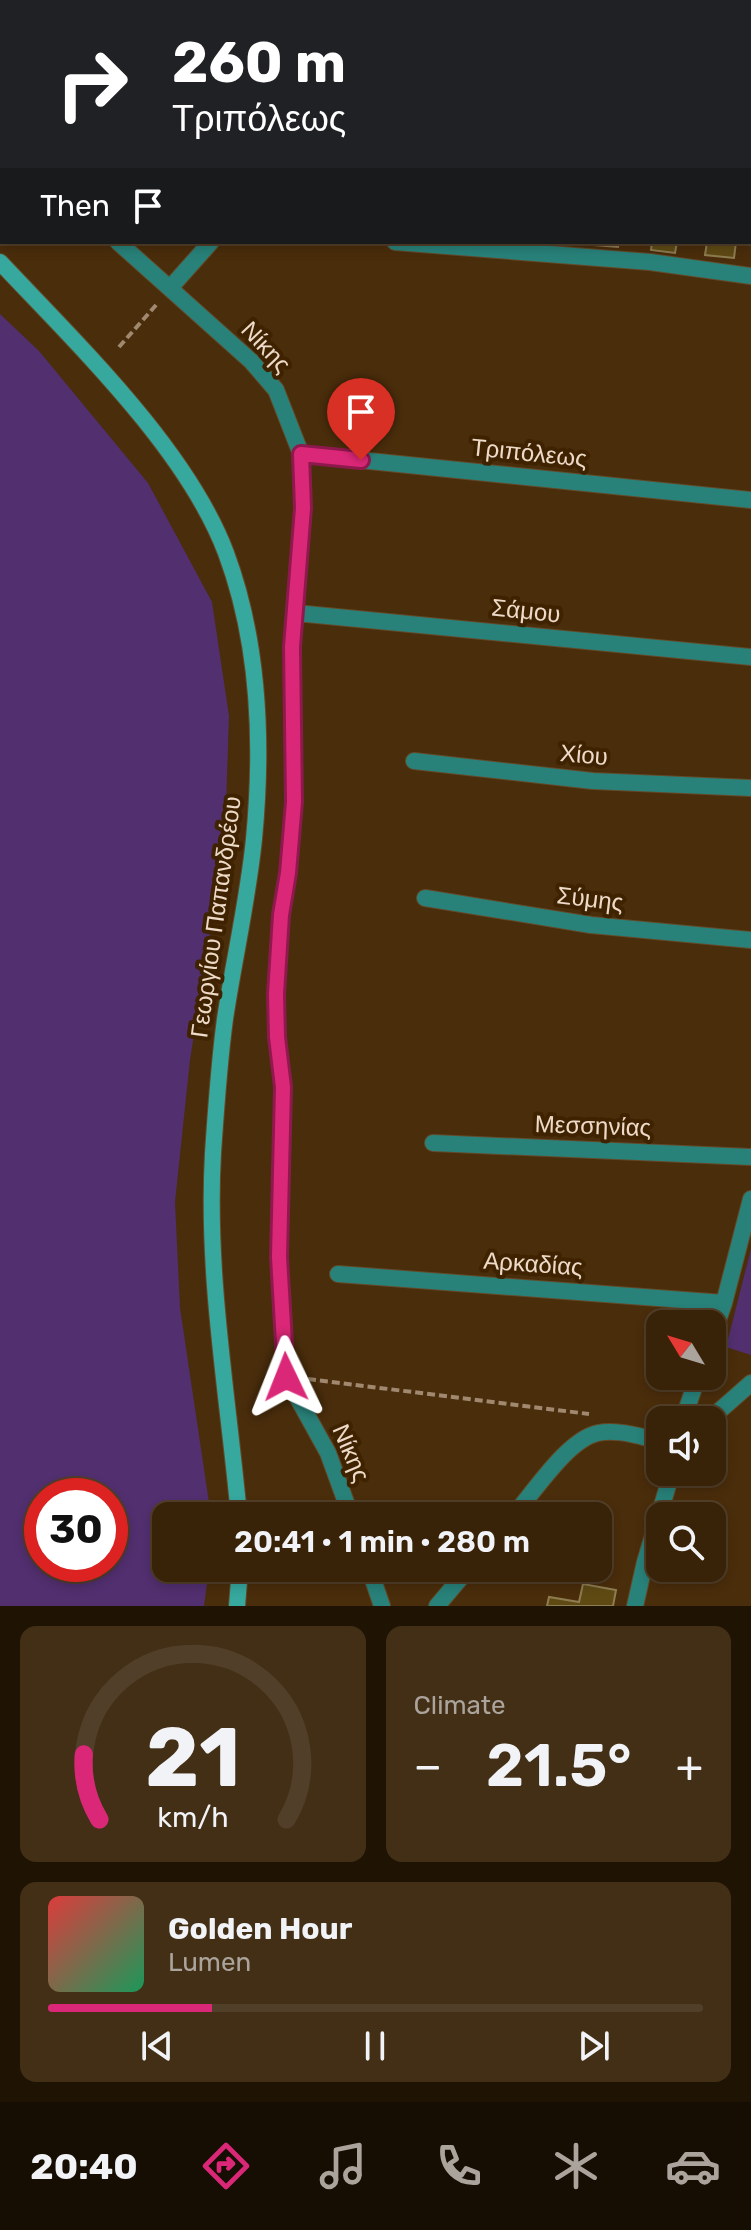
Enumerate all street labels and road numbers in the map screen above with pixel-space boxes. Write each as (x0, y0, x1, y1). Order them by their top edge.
street label: Νίκης (235, 316, 297, 378)
street label: Τριπόλεως (470, 433, 588, 473)
street label: Σάμου (490, 593, 562, 629)
street label: Χίου (559, 739, 609, 771)
street label: Γεωργίου Παπανδρέου (185, 794, 247, 1040)
street label: Σύμης (555, 881, 625, 917)
street label: Μεσσηνίας (534, 1110, 652, 1142)
street label: Αρκαδίας (482, 1247, 584, 1281)
street label: Νίκης (326, 1420, 376, 1486)

